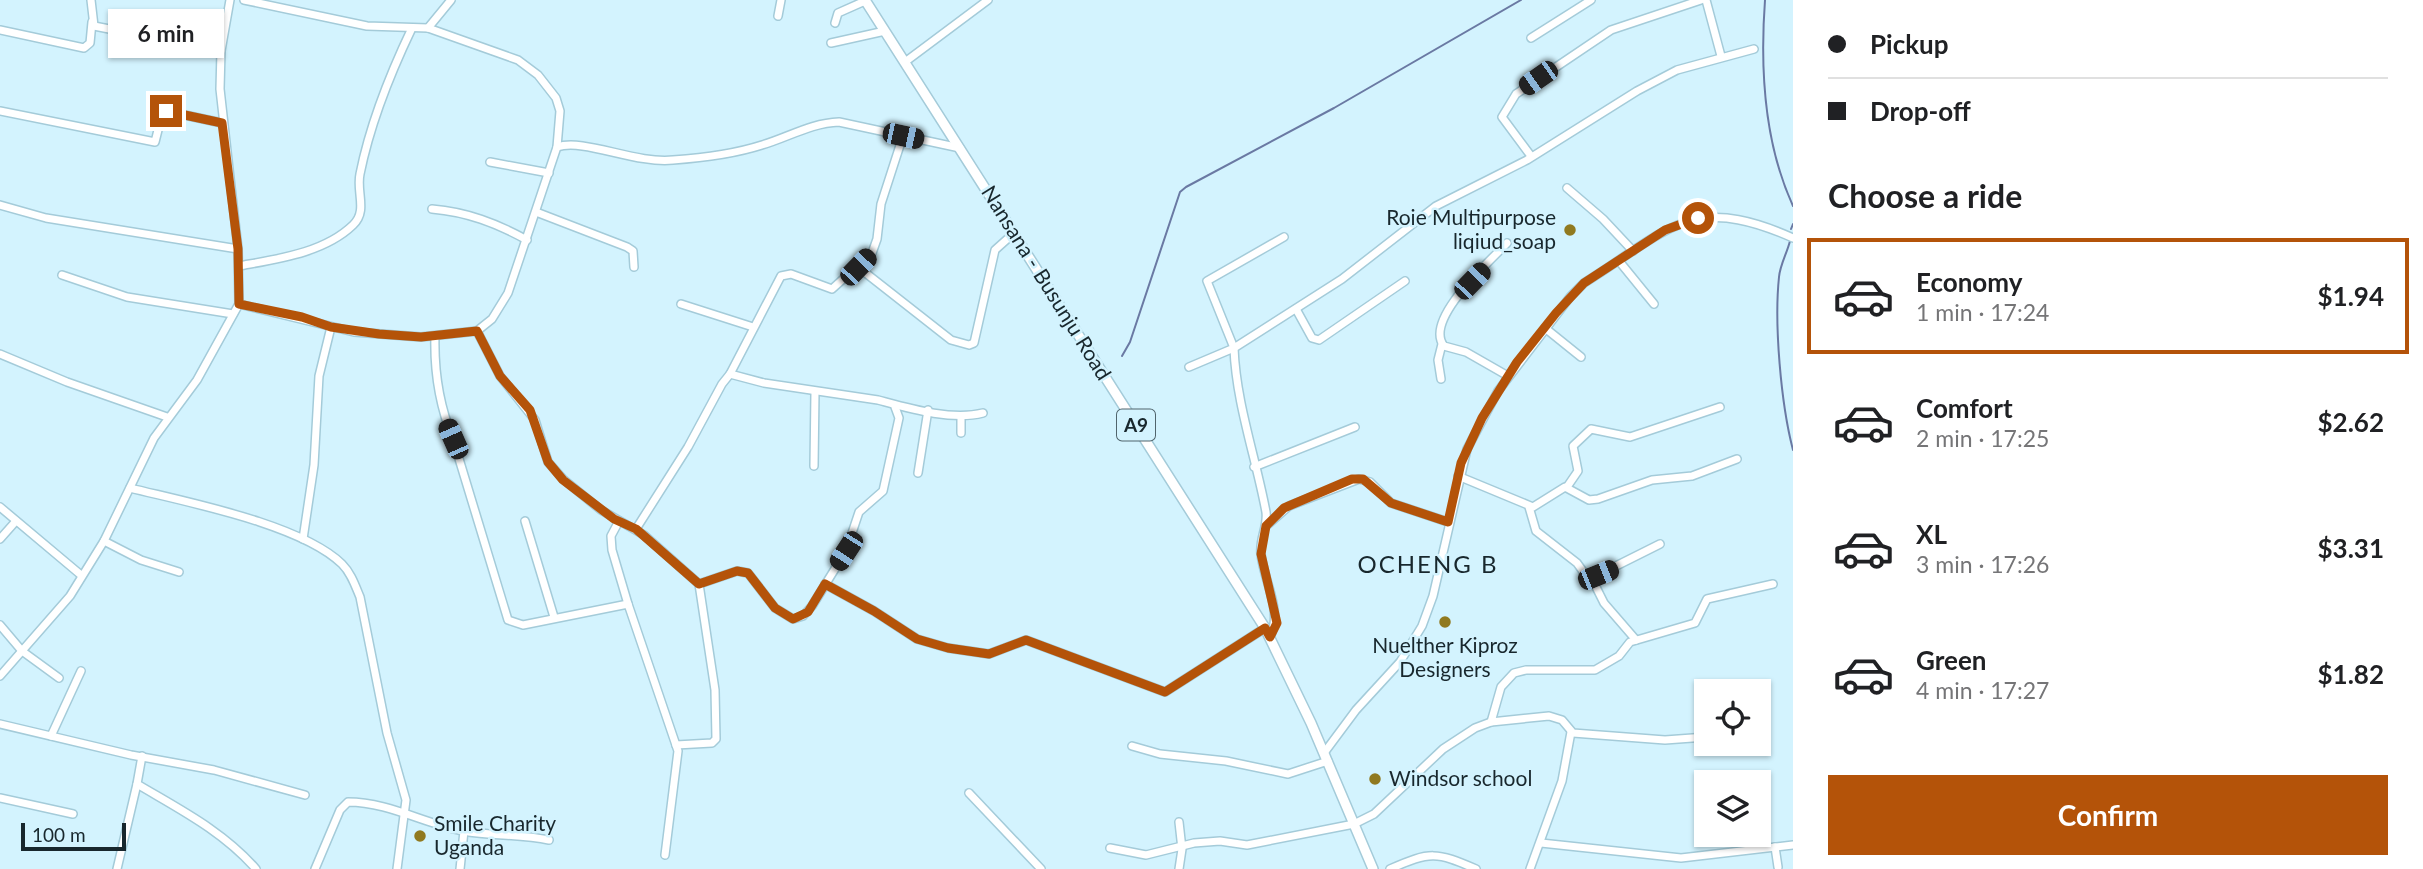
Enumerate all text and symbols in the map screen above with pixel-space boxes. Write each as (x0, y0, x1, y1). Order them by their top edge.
callout: 6 min (108, 10, 224, 58)
text: 6 min (137, 19, 195, 47)
text: Pickup (1870, 28, 1949, 60)
car (1515, 57, 1562, 99)
route end (150, 95, 182, 127)
text: Drop-off (1870, 95, 1971, 127)
car (881, 121, 926, 151)
text: Choose a ride (1828, 176, 2022, 215)
street label: Nansana - Busunju Road (977, 180, 1117, 384)
route start (1682, 202, 1714, 234)
place label: Roie Multipurpose liqiud_soap (1386, 204, 1556, 253)
marker: Roie Multipurpose liqiud_soap (1562, 222, 1578, 238)
car (836, 245, 881, 289)
car (1450, 259, 1495, 303)
icon: car (1832, 265, 1895, 328)
text: Economy (1916, 266, 2022, 298)
text: $1.94 (2318, 280, 2384, 312)
text: 1 min · 17:24 (1916, 298, 2049, 326)
icon: car (1832, 391, 1895, 454)
text: Comfort (1916, 392, 2013, 424)
text: $2.62 (2318, 406, 2384, 438)
road number: A9 (1117, 410, 1155, 440)
car (435, 416, 472, 462)
text: 2 min · 17:25 (1916, 424, 2049, 452)
icon: car (1832, 517, 1895, 580)
text: XL (1916, 518, 1947, 550)
car (826, 528, 867, 574)
text: $3.31 (2318, 532, 2384, 564)
district label: OCHENG B (1358, 549, 1498, 578)
text: 3 min · 17:26 (1916, 550, 2049, 578)
car (1575, 557, 1622, 593)
marker: Nuelther Kiproz Designers (1437, 614, 1453, 630)
place label: Nuelther Kiproz Designers (1372, 632, 1518, 681)
icon: car (1832, 643, 1895, 706)
text: Green (1916, 644, 1986, 676)
text: $1.82 (2318, 658, 2384, 690)
text: 4 min · 17:27 (1916, 676, 2049, 704)
map controls (1694, 679, 1771, 847)
button: locate (1694, 679, 1771, 756)
place label: Windsor school (1389, 765, 1532, 790)
button: layers (1694, 770, 1771, 847)
marker: Windsor school (1367, 771, 1383, 787)
button: Confirm (1828, 775, 2388, 855)
place label: Smile Charity Uganda (434, 810, 556, 859)
scale bar (21, 820, 126, 852)
text: 100 m (32, 823, 86, 846)
marker: Smile Charity Uganda (412, 828, 428, 844)

